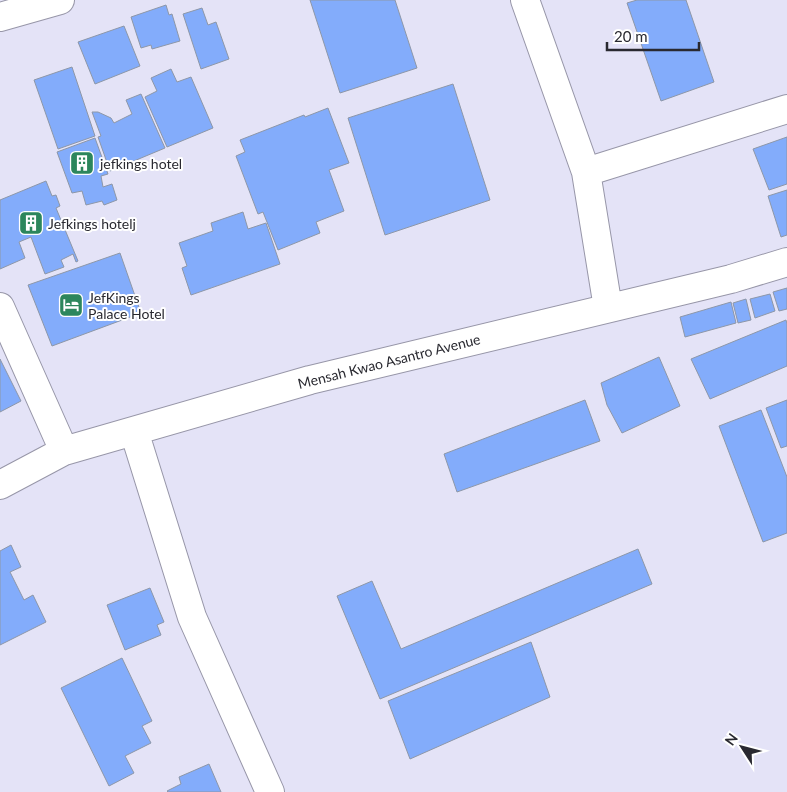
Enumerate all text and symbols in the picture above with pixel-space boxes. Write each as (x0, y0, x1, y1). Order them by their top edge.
scale bar (607, 20, 700, 52)
text: 20 m (614, 27, 648, 45)
building icon: jefkings hotel (69, 150, 95, 176)
place label: jefkings hotel (99, 155, 182, 172)
building icon: Jefkings hotelj (18, 210, 44, 236)
place label: Jefkings hotelj (48, 215, 136, 232)
place label: JefKings Palace Hotel (88, 289, 165, 322)
hotel icon: JefKings Palace Hotel (58, 292, 84, 318)
street label: Mensah Kwao Asantro Avenue (296, 330, 482, 392)
north arrow (717, 722, 767, 772)
text: N (721, 730, 741, 748)

